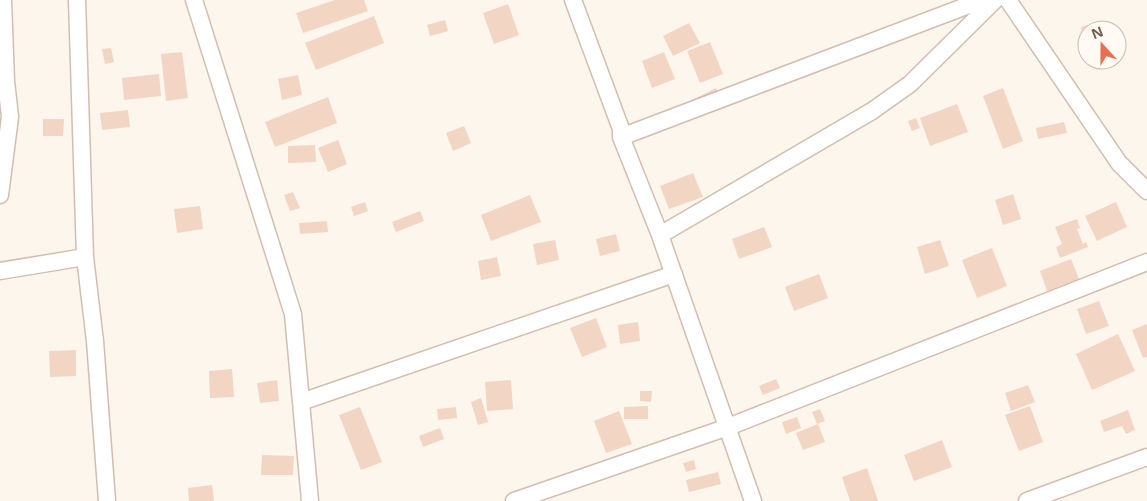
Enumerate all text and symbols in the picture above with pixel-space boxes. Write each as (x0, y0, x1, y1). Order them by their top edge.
north arrow (1077, 20, 1127, 70)
text: N (1088, 21, 1106, 43)

